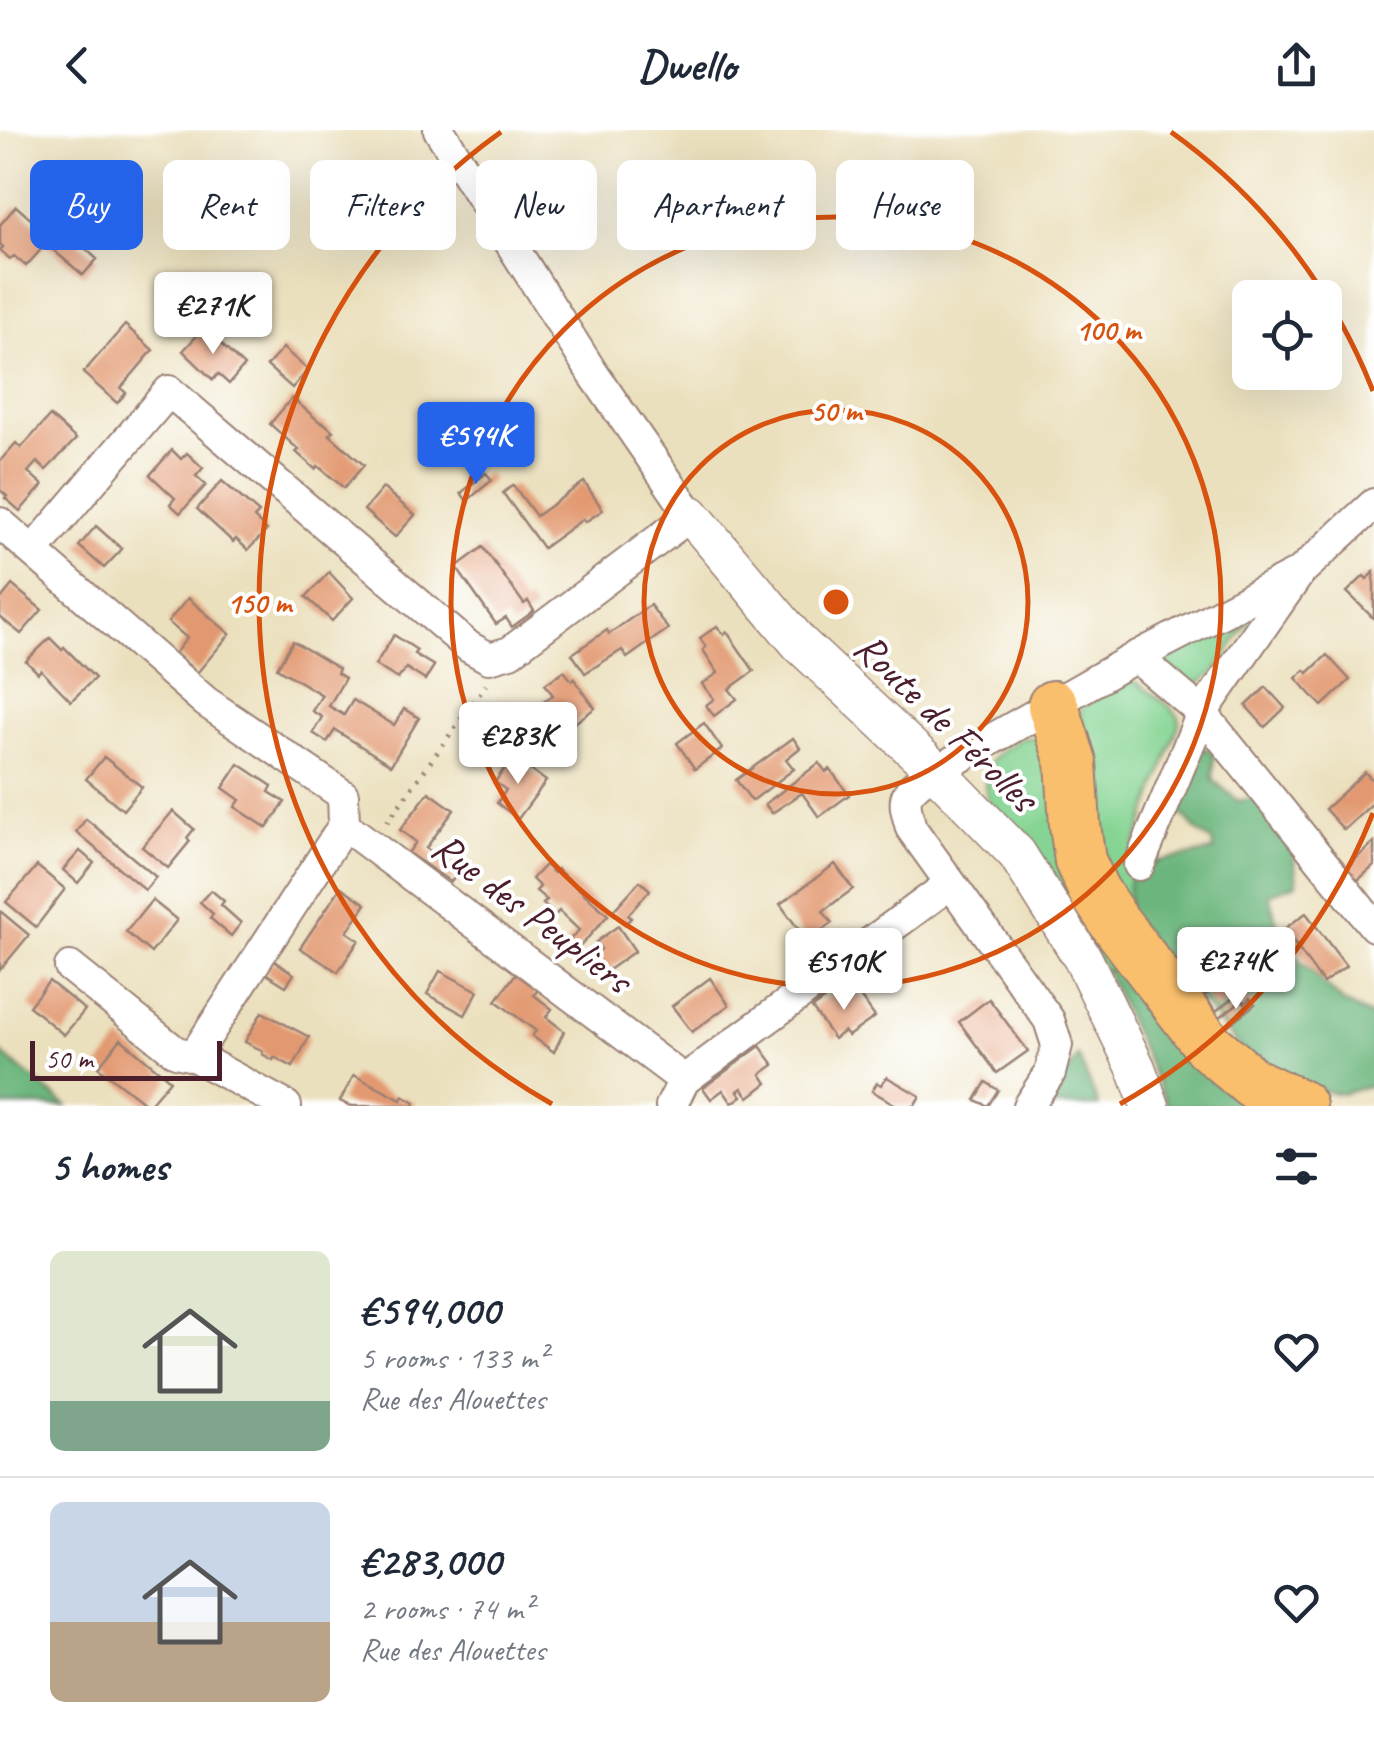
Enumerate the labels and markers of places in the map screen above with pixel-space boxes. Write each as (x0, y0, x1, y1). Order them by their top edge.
pin: €271K (143, 272, 283, 357)
pin: €594K (406, 402, 546, 487)
centre of rings (818, 584, 854, 620)
pin: €283K (448, 702, 588, 787)
pin: €274K (1166, 927, 1306, 1012)
pin: €510K (774, 928, 914, 1013)

